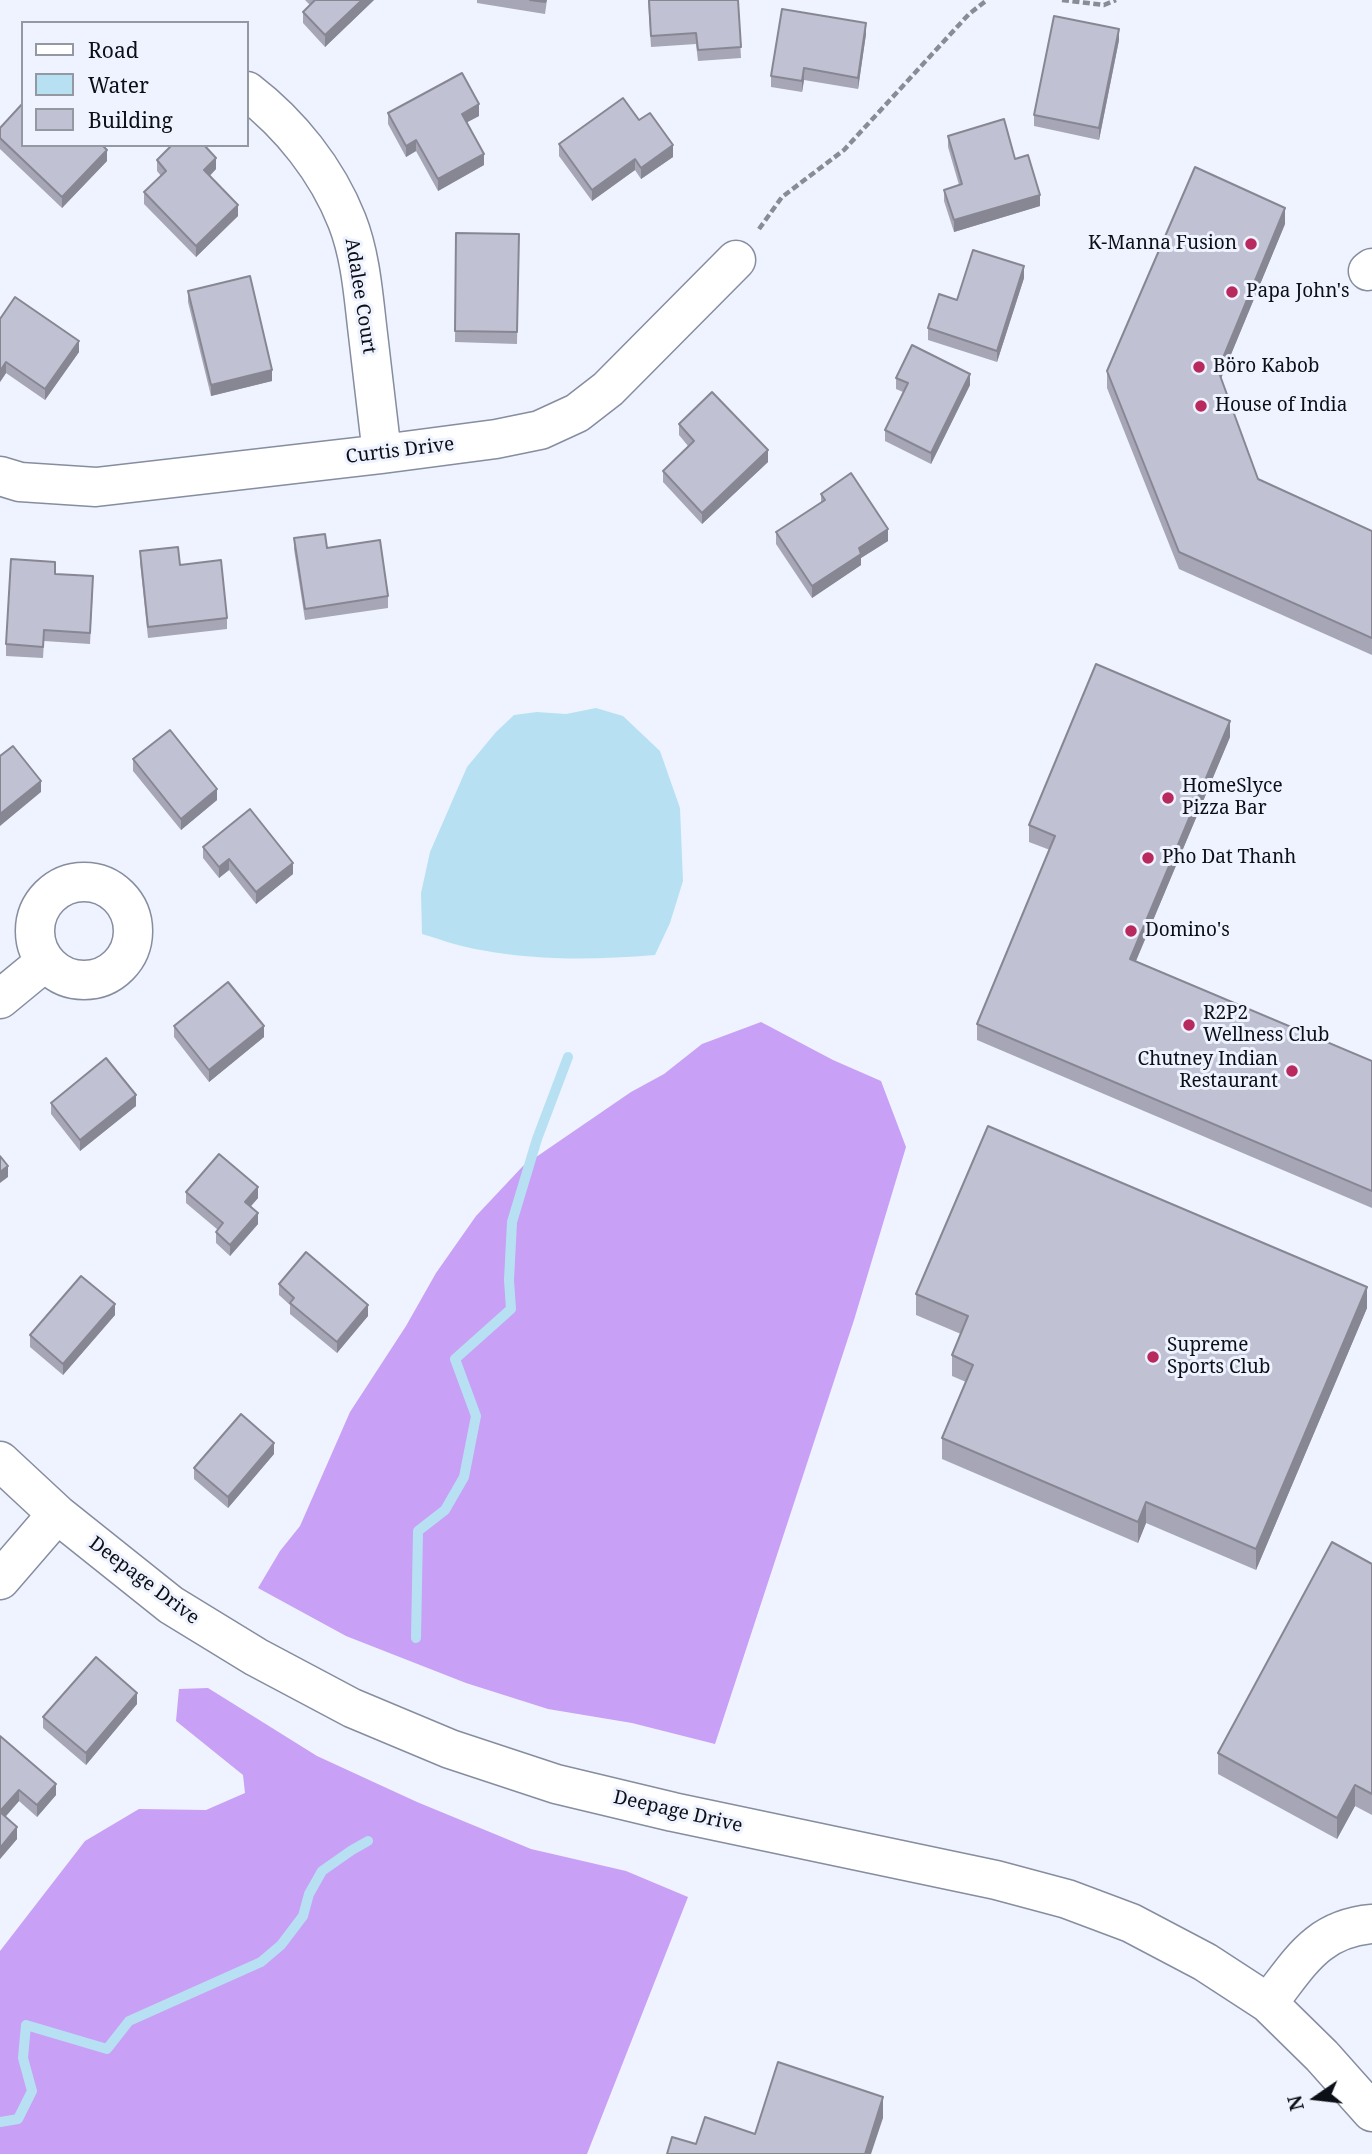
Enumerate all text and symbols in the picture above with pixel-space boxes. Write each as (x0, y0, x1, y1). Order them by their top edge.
legend (21, 21, 248, 147)
text: Road (88, 36, 139, 64)
text: Water (88, 71, 149, 99)
text: Building (88, 106, 173, 134)
place label: K-Manna Fusion (1088, 233, 1237, 255)
marker: K-Manna Fusion (1243, 236, 1259, 252)
street label: Adalee Court (340, 237, 380, 355)
place label: Papa John's (1246, 281, 1350, 303)
marker: Papa John's (1224, 284, 1240, 300)
place label: Böro Kabob (1213, 356, 1320, 378)
marker: Böro Kabob (1191, 359, 1207, 375)
place label: House of India (1215, 395, 1347, 417)
marker: House of India (1193, 398, 1209, 414)
street label: Curtis Drive (345, 433, 455, 469)
place label: HomeSlyce Pizza Bar (1182, 776, 1283, 820)
marker: HomeSlyce Pizza Bar (1160, 790, 1176, 806)
place label: Pho Dat Thanh (1162, 847, 1296, 869)
marker: Pho Dat Thanh (1140, 850, 1156, 866)
place label: Domino's (1145, 920, 1230, 942)
marker: Domino's (1123, 923, 1139, 939)
place label: R2P2 Wellness Club (1203, 1003, 1329, 1047)
marker: R2P2 Wellness Club (1181, 1017, 1197, 1033)
place label: Chutney Indian Restaurant (1137, 1049, 1278, 1093)
marker: Chutney Indian Restaurant (1284, 1063, 1300, 1079)
place label: Supreme Sports Club (1167, 1335, 1270, 1379)
marker: Supreme Sports Club (1145, 1349, 1161, 1365)
street label: Deepage Drive (84, 1532, 204, 1630)
street label: Deepage Drive (611, 1786, 745, 1838)
north arrow (1281, 2063, 1351, 2133)
text: N (1281, 2093, 1310, 2114)

